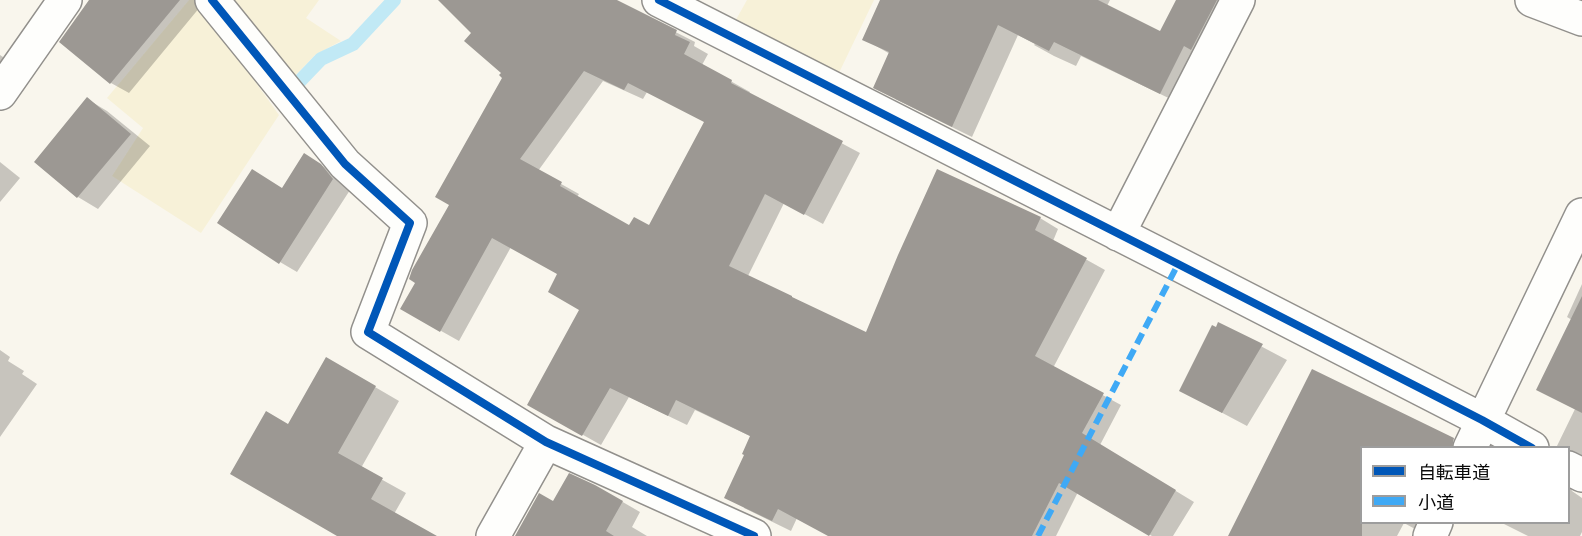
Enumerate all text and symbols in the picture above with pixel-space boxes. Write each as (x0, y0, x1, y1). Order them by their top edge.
legend (1360, 446, 1570, 524)
text: 自転車道 (1418, 460, 1490, 484)
text: 小道 (1418, 490, 1454, 514)

